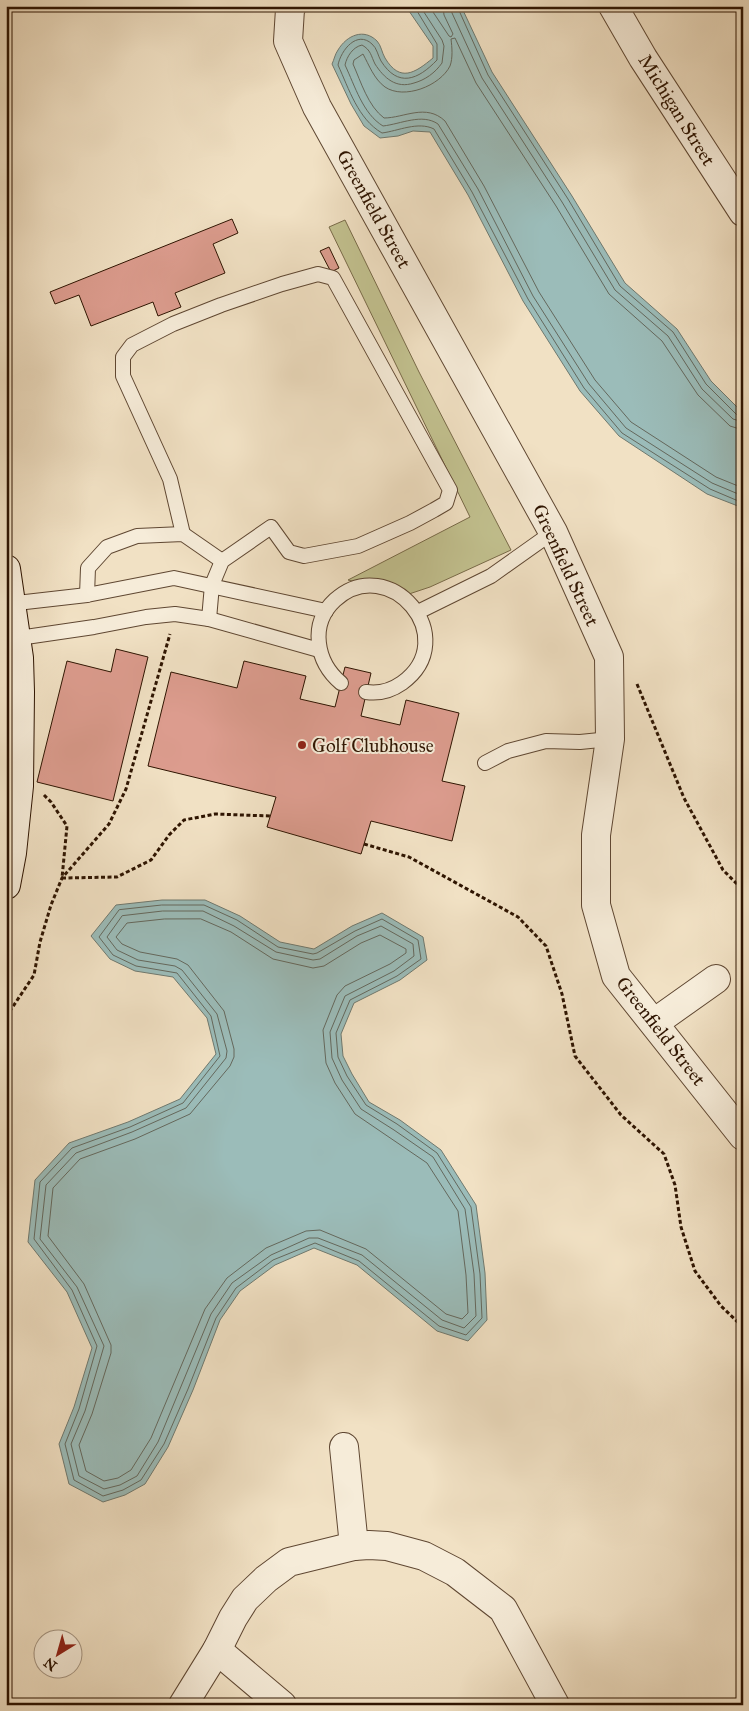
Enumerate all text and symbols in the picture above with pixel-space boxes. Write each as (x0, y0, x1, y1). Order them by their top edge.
street label: Michigan Street (633, 50, 721, 171)
street label: Greenfield Street (332, 146, 416, 272)
street label: Greenfield Street (528, 500, 604, 630)
place label: Golf Clubhouse (312, 734, 434, 757)
marker: Golf Clubhouse (296, 739, 308, 751)
street label: Greenfield Street (611, 972, 711, 1090)
north arrow (32, 1628, 82, 1678)
text: N (41, 1654, 60, 1674)

